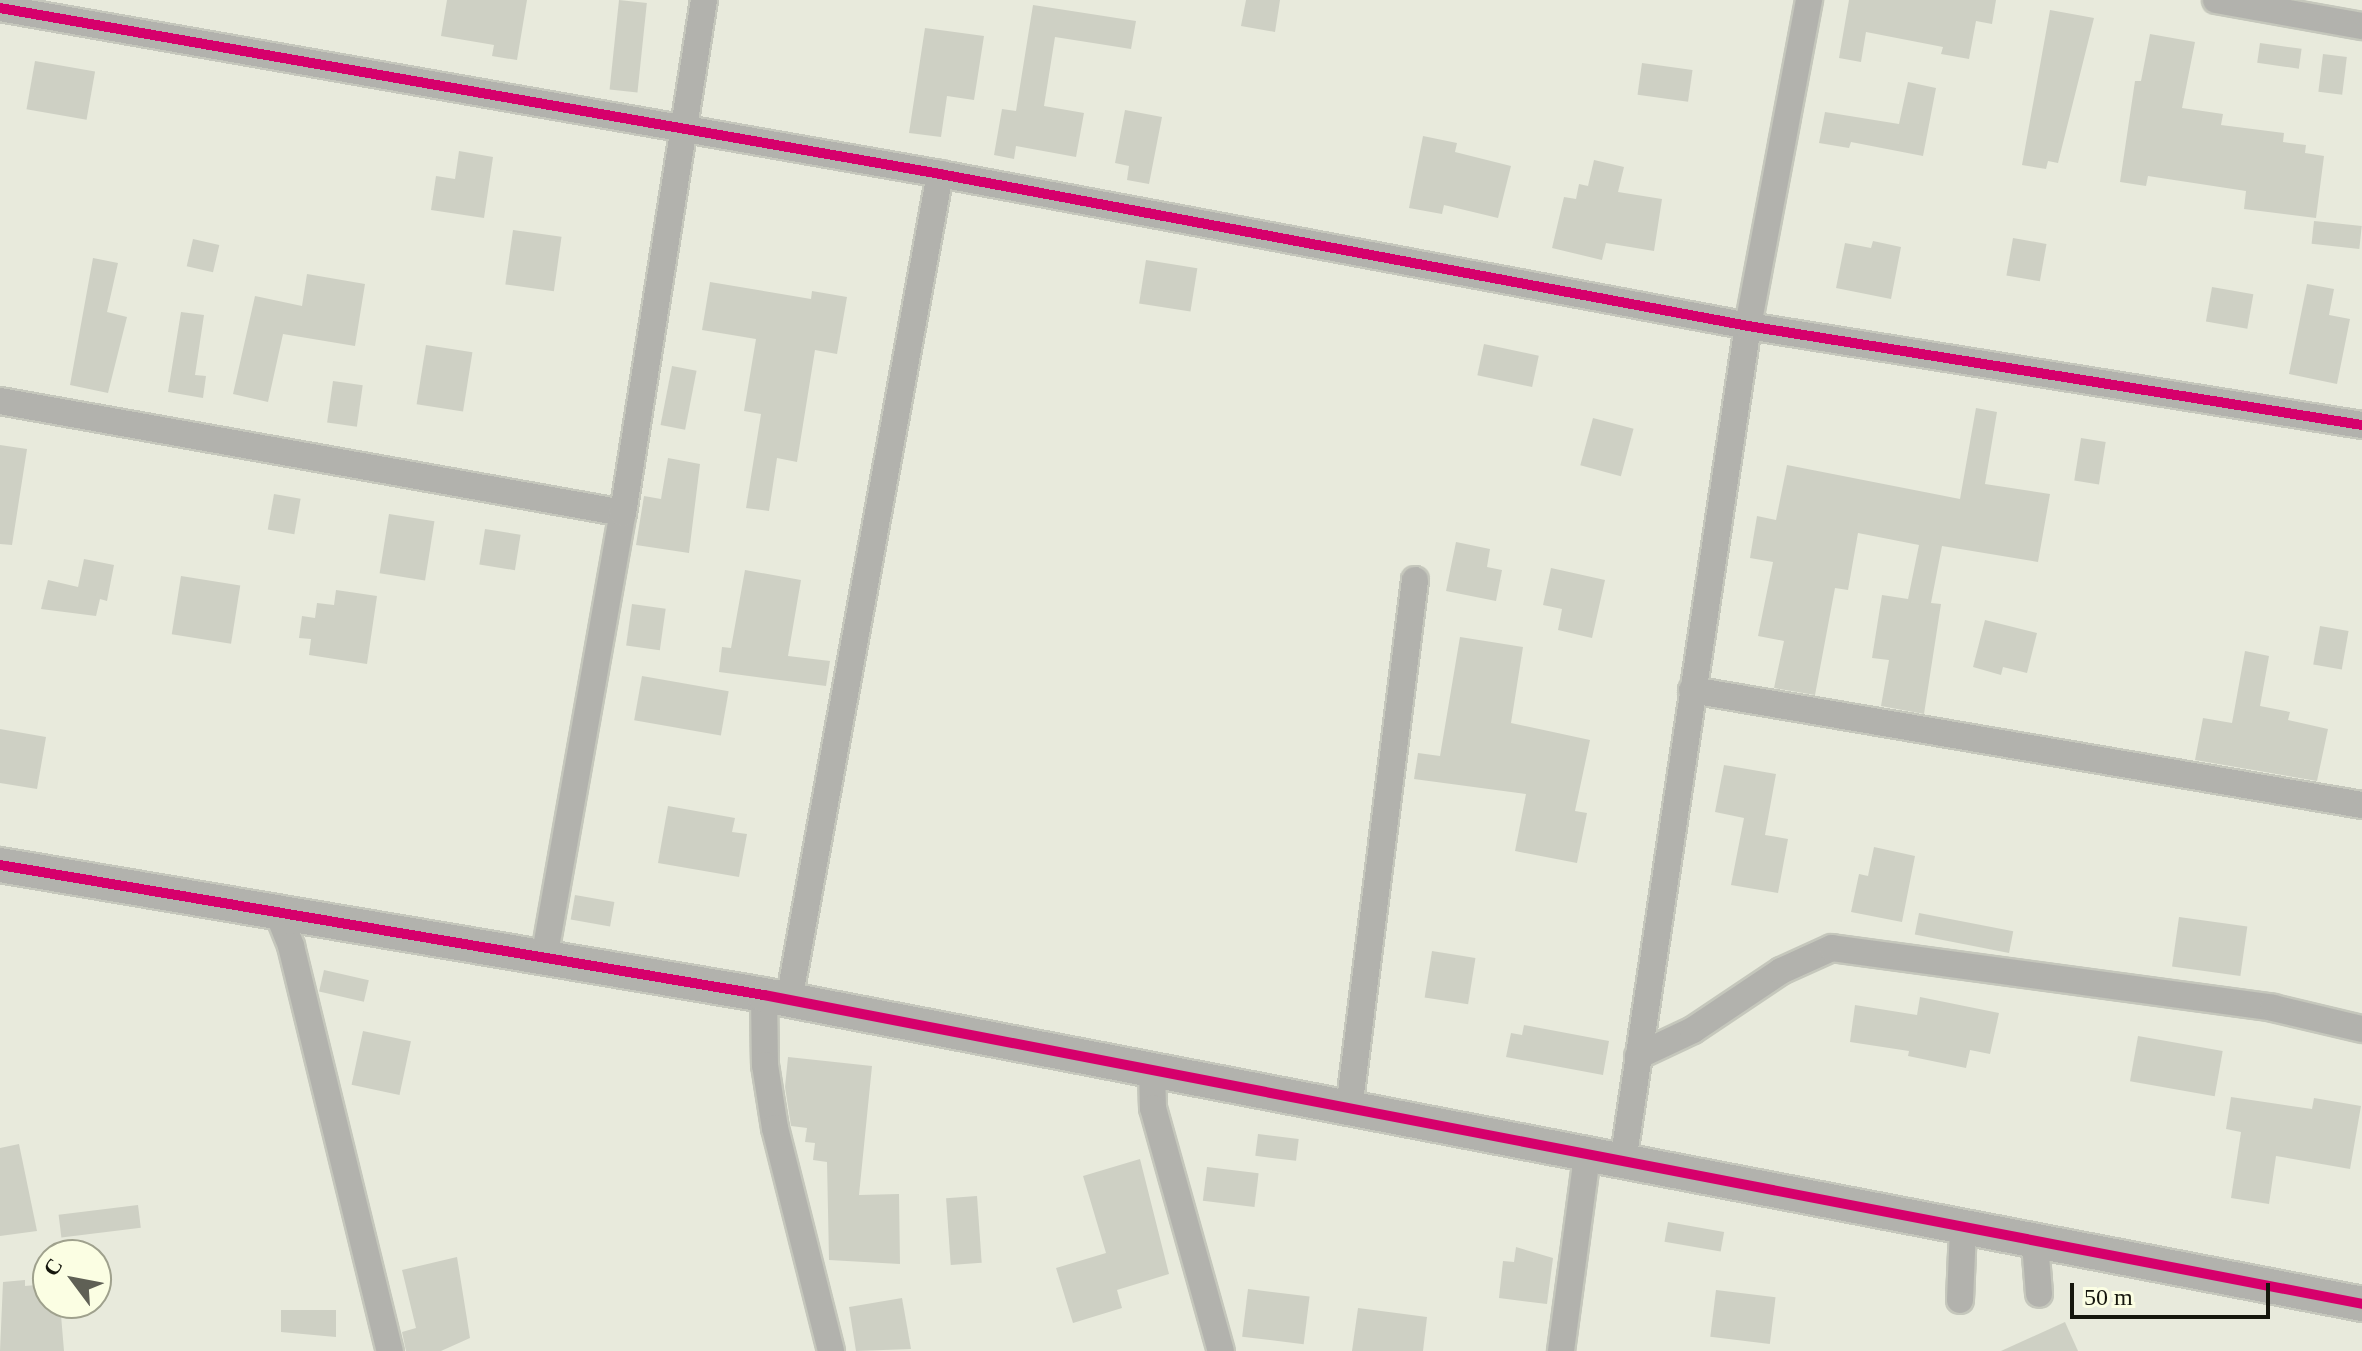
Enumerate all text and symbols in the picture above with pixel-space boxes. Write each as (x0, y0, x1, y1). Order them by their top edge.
north arrow (32, 1239, 112, 1319)
text: С (38, 1254, 68, 1280)
scale bar (2074, 1267, 2274, 1317)
text: 50 m (2084, 1284, 2133, 1310)

